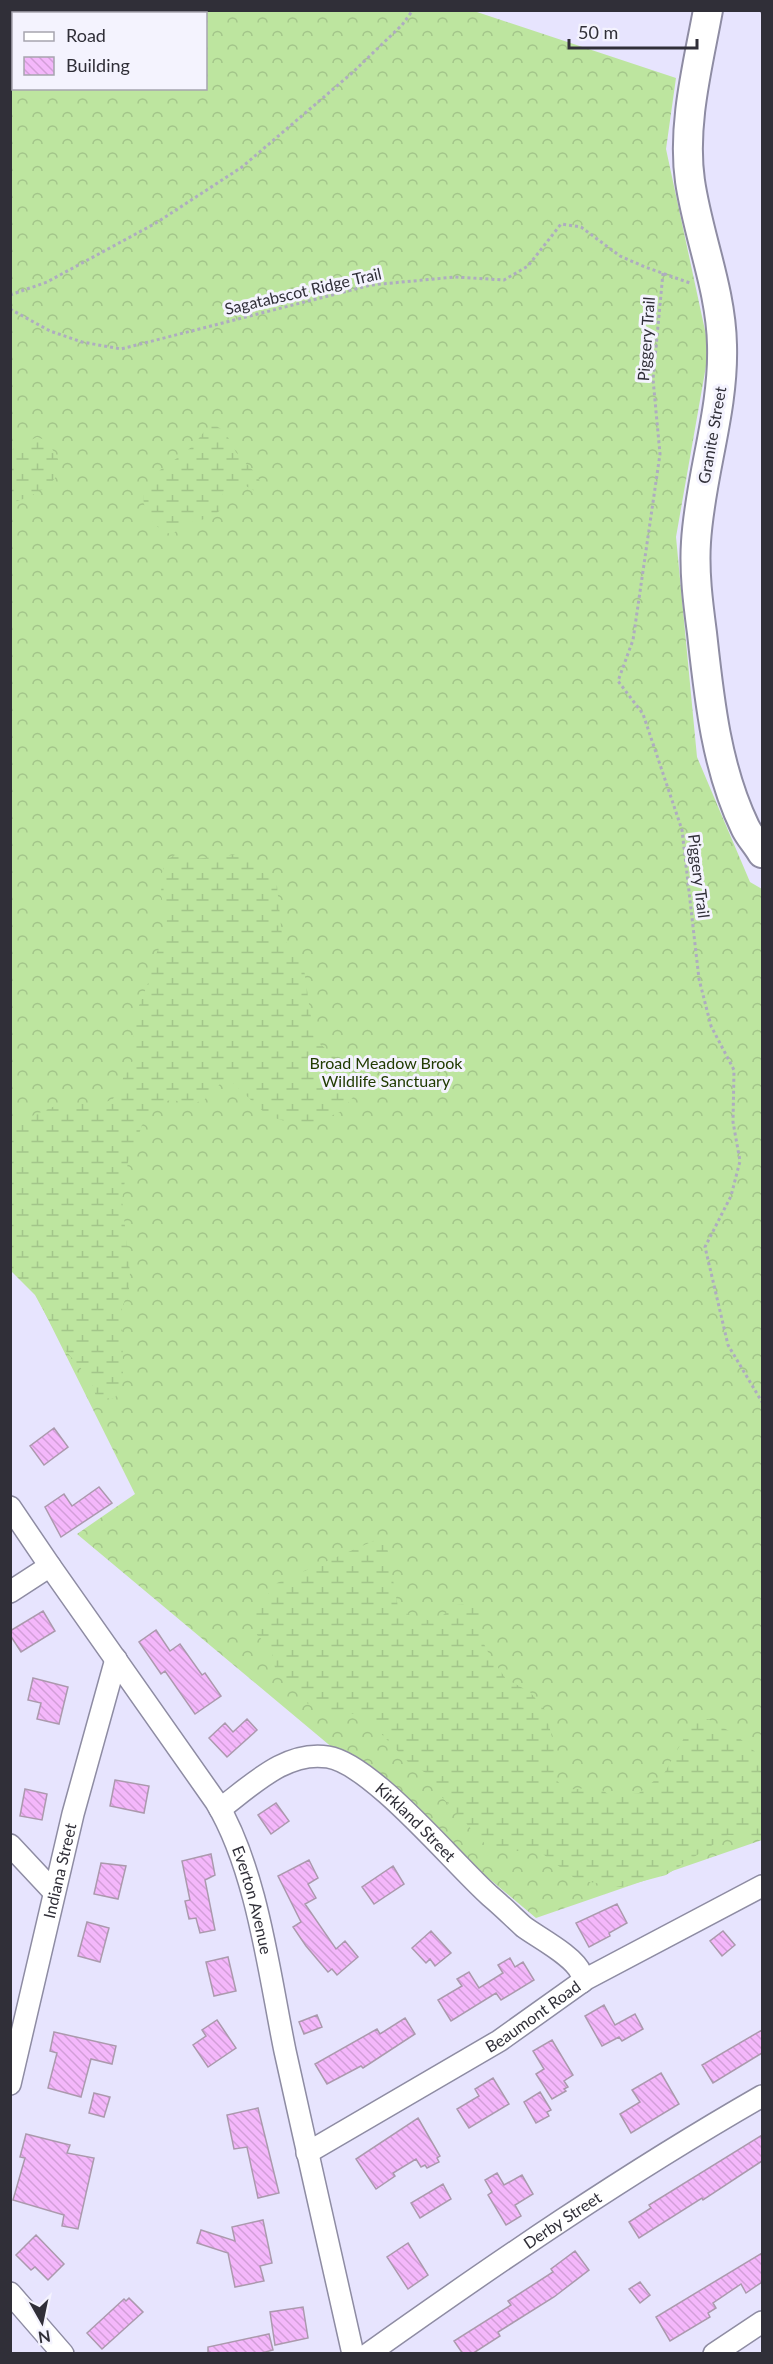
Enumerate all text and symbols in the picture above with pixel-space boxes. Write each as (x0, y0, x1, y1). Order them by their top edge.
legend (12, 12, 207, 90)
scale bar (569, 12, 696, 50)
text: 50 m (578, 21, 618, 43)
text: Road (66, 24, 106, 46)
text: Building (66, 54, 130, 76)
street label: Sagatabscot Ridge Trail (223, 263, 383, 318)
street label: Piggery Trail (633, 296, 658, 382)
street label: Granite Street (694, 385, 729, 485)
street label: Piggery Trail (685, 833, 714, 919)
park label: Broad Meadow Brook Wildlife Sanctuary (310, 1053, 463, 1090)
street label: Kirkland Street (372, 1778, 460, 1865)
street label: Indiana Street (39, 1821, 80, 1920)
street label: Everton Avenue (229, 1843, 276, 1956)
street label: Beaumont Road (482, 1976, 584, 2056)
street label: Derby Street (520, 2187, 605, 2252)
north arrow (12, 2292, 72, 2352)
text: N (37, 2327, 52, 2348)

